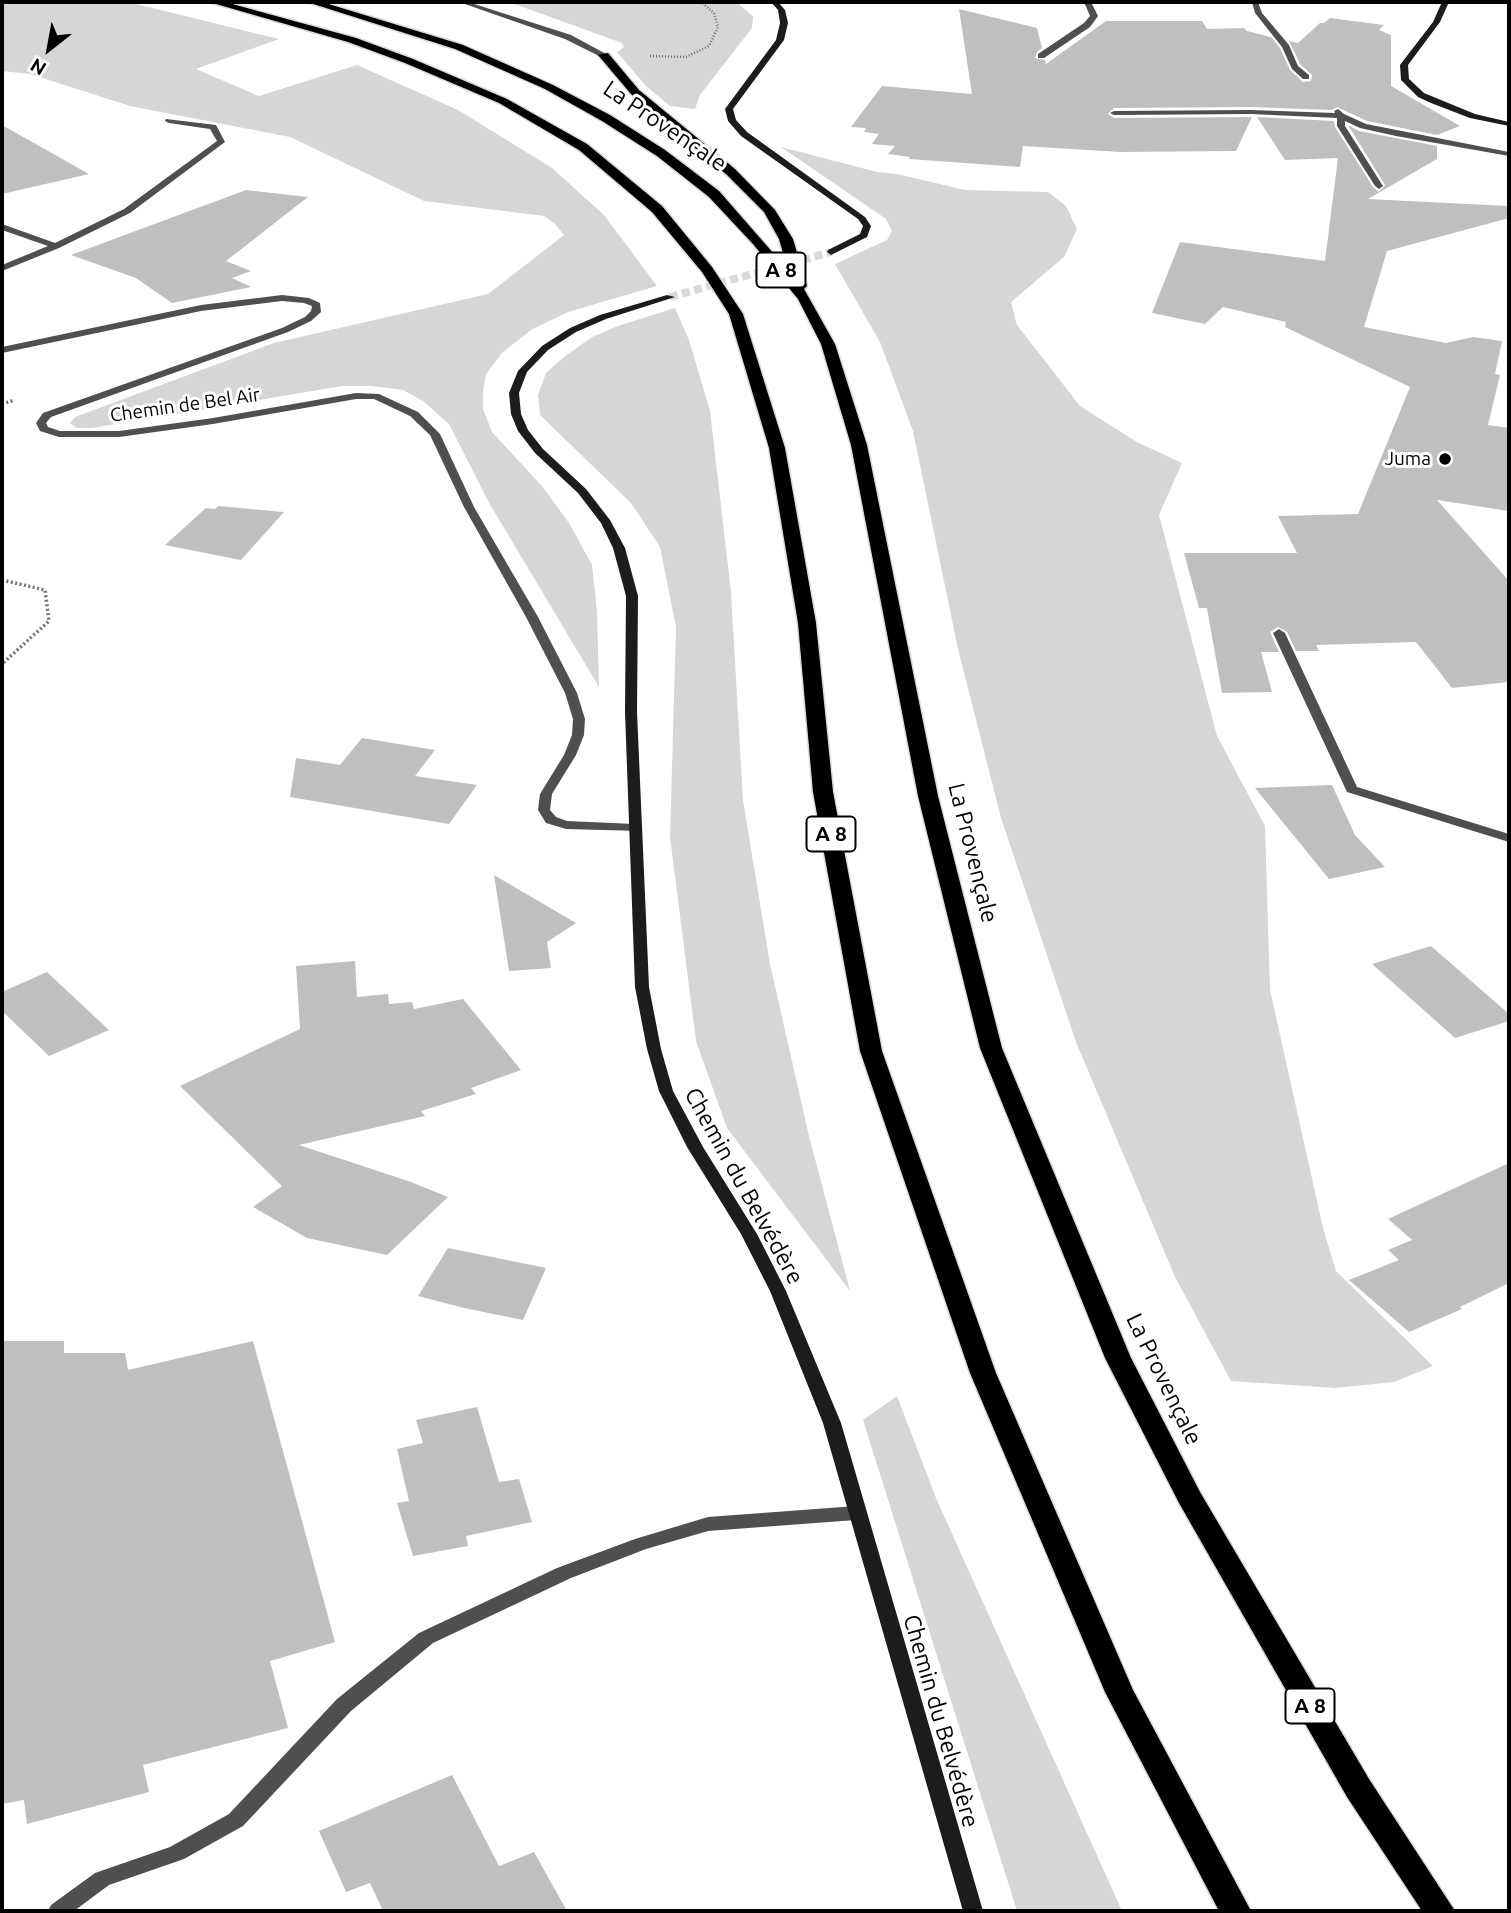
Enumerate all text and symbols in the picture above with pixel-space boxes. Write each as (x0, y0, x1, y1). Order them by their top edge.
north arrow (14, 14, 84, 84)
text: N (26, 54, 50, 80)
street label: La Provençale (598, 75, 732, 177)
road number: A 8 (756, 252, 806, 288)
street label: Chemin de Bel Air (109, 383, 261, 427)
place label: Juma (1385, 448, 1431, 470)
marker: Juma (1437, 451, 1453, 467)
street label: La Provençale (942, 780, 1004, 926)
road number: A 8 (806, 816, 856, 852)
street label: Chemin du Belvédère (679, 1083, 809, 1289)
street label: La Provençale (1120, 1309, 1208, 1449)
street label: Chemin du Belvédère (897, 1611, 985, 1831)
road number: A 8 (1286, 1688, 1334, 1724)

